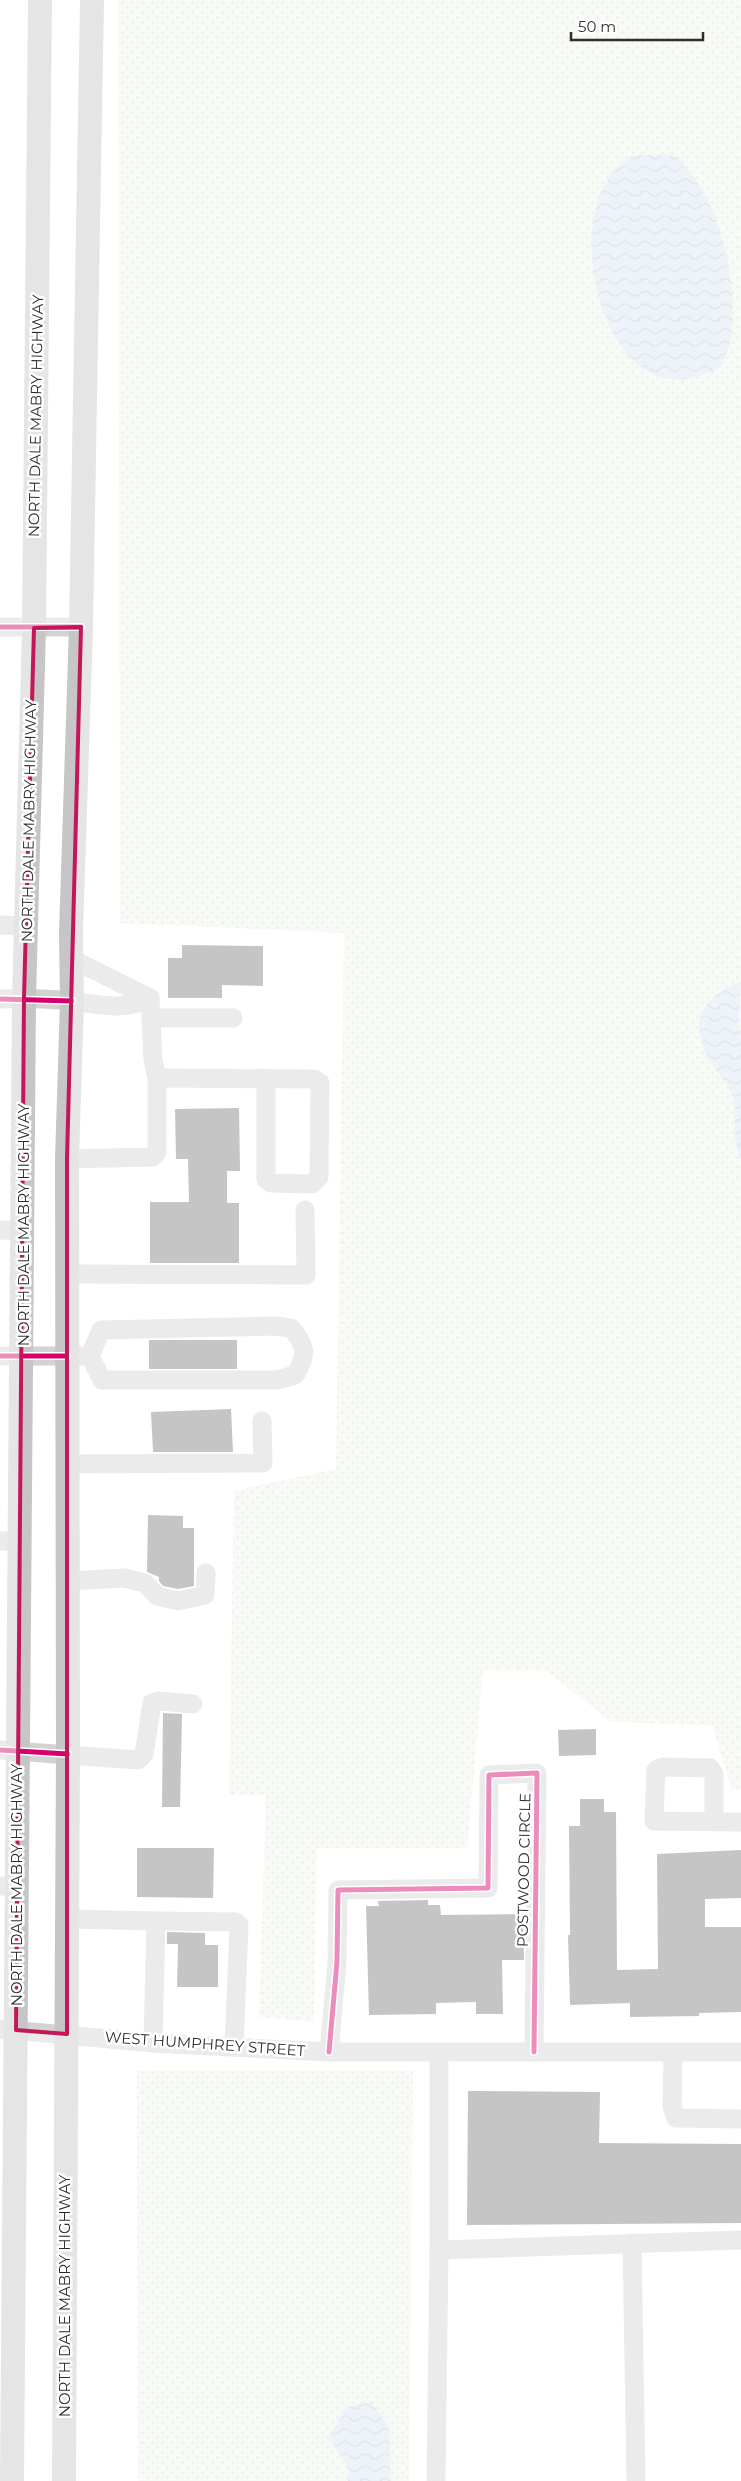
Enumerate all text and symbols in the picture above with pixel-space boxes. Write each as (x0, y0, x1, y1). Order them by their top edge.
scale bar (571, 10, 704, 42)
text: 50 m (578, 17, 616, 36)
street label: NORTH DALE MABRY HIGHWAY (24, 294, 47, 537)
street label: NORTH DALE MABRY HIGHWAY (17, 699, 40, 942)
street label: NORTH DALE MABRY HIGHWAY (14, 1103, 33, 1346)
street label: NORTH DALE MABRY HIGHWAY (7, 1763, 26, 2006)
street label: POSTWOOD CIRCLE (513, 1793, 534, 1947)
street label: WEST HUMPHREY STREET (104, 2027, 306, 2060)
street label: NORTH DALE MABRY HIGHWAY (55, 2174, 74, 2417)

